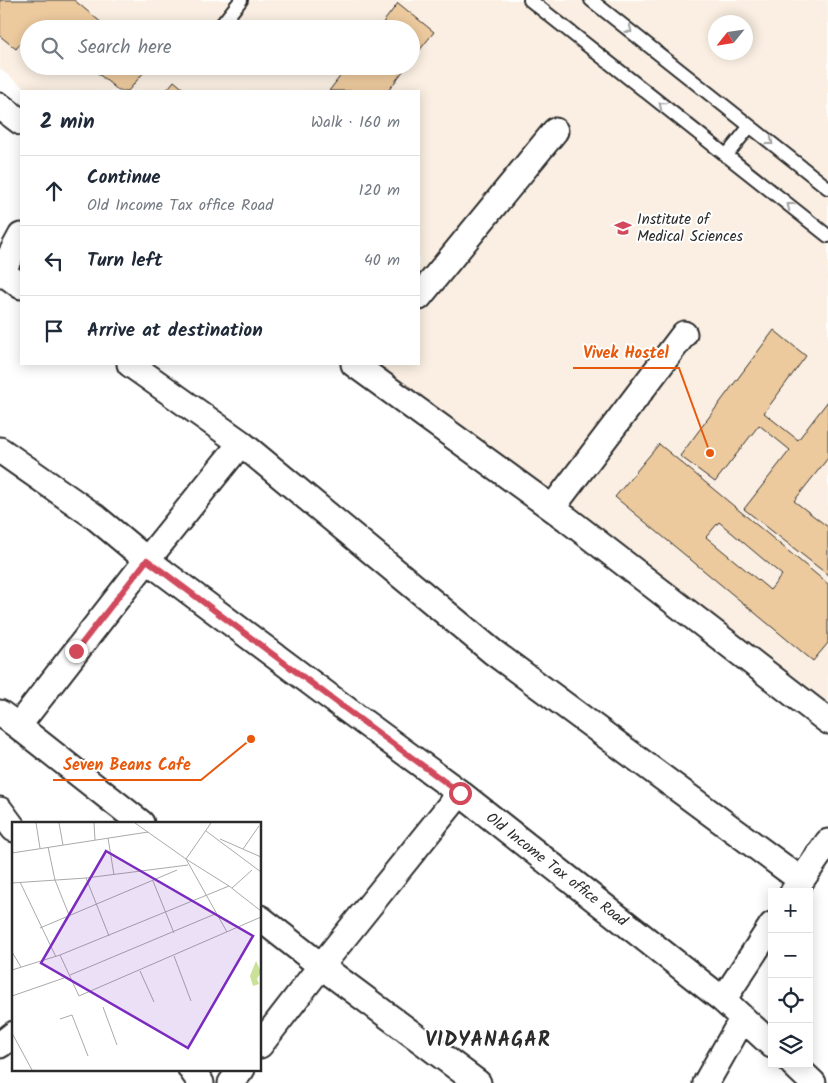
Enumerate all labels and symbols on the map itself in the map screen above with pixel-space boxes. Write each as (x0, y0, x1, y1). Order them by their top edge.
north arrow (708, 15, 753, 60)
one-way arrow (624, 25, 633, 34)
one-way arrow (659, 102, 668, 111)
one-way arrow (765, 137, 774, 146)
one-way arrow (787, 204, 796, 212)
place label: Institute of Medical Sciences (637, 208, 743, 249)
school or university icon: Institute of Medical Sciences (613, 218, 633, 238)
callout: Vivek Hostel (573, 337, 679, 368)
text: Vivek Hostel (583, 341, 670, 366)
route end (65, 640, 88, 663)
callout: Seven Beans Cafe (53, 749, 201, 780)
text: Seven Beans Cafe (63, 753, 191, 778)
route start (449, 782, 472, 805)
street label: Old Income Tax office Road (480, 807, 633, 933)
inset map (12, 822, 261, 1070)
district label: VIDYANAGAR (425, 1025, 551, 1057)

